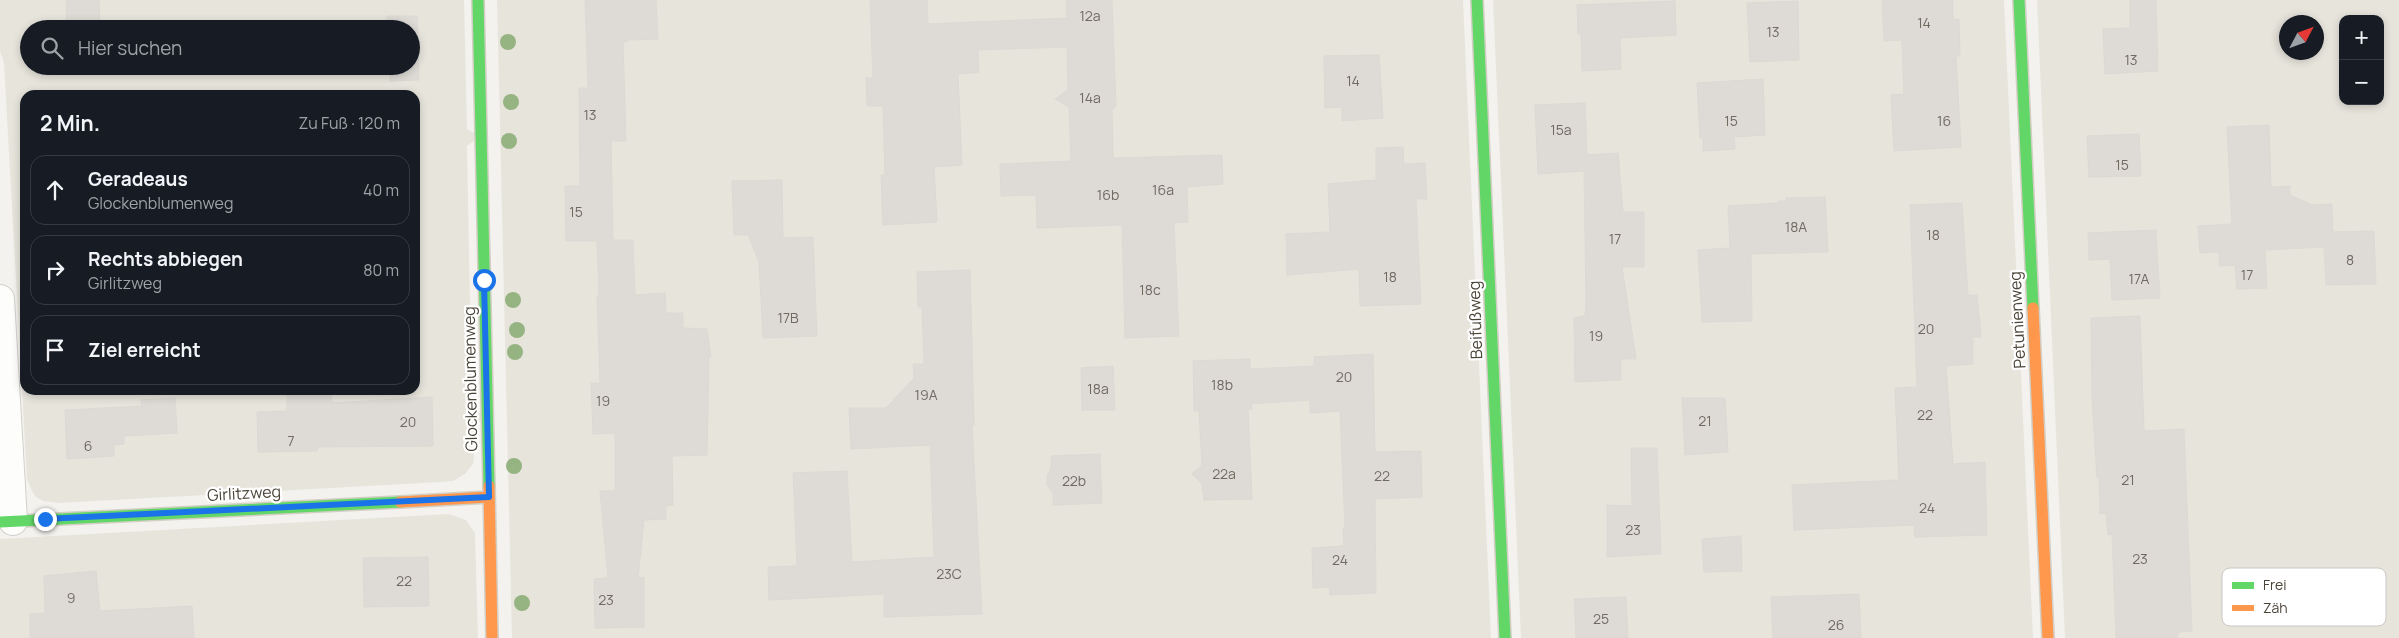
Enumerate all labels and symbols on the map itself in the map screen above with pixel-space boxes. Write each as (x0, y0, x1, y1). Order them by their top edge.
house number: 12a (1079, 6, 1101, 25)
house number: 14 (1917, 13, 1931, 32)
north arrow (2279, 15, 2324, 60)
house number: 13 (1766, 22, 1780, 41)
house number: 13 (2124, 50, 2138, 69)
house number: 14 (1346, 71, 1360, 90)
house number: 14a (1079, 88, 1101, 107)
house number: 13 (583, 105, 597, 124)
house number: 15 (1724, 111, 1738, 130)
house number: 16 (1937, 111, 1951, 130)
house number: 15a (1550, 120, 1572, 139)
house number: 15 (2115, 155, 2129, 174)
house number: 16a (1152, 180, 1174, 199)
house number: 16b (1097, 185, 1119, 204)
house number: 15 (569, 202, 583, 221)
house number: 18A (1785, 217, 1807, 236)
house number: 18 (1926, 225, 1940, 244)
house number: 17 (1609, 229, 1621, 248)
house number: 8 (2346, 250, 2354, 269)
house number: 17 (2241, 265, 2253, 284)
house number: 18 (1383, 267, 1397, 286)
route start (473, 269, 496, 292)
house number: 17A (2129, 269, 2150, 288)
street label: Petunienweg (2003, 271, 2031, 369)
house number: 18c (1139, 280, 1161, 299)
street label: Beifußweg (1463, 280, 1487, 360)
street label: Glockenblumenweg (458, 306, 482, 452)
house number: 17B (777, 308, 799, 327)
house number: 20 (1918, 319, 1934, 338)
house number: 19 (1589, 326, 1603, 345)
house number: 20 (1336, 367, 1352, 386)
house number: 18b (1211, 375, 1233, 394)
house number: 18a (1087, 379, 1109, 398)
house number: 19A (914, 385, 938, 404)
house number: 19 (596, 391, 610, 410)
house number: 22 (1917, 405, 1933, 424)
house number: 21 (1698, 411, 1712, 430)
house number: 20 (400, 412, 416, 431)
house number: 7 (287, 431, 295, 450)
house number: 6 (84, 436, 92, 455)
house number: 22a (1212, 464, 1236, 483)
house number: 22 (1374, 466, 1390, 485)
house number: 21 (2121, 470, 2135, 489)
house number: 22b (1062, 471, 1086, 490)
street label: Girlitzweg (207, 480, 281, 506)
house number: 24 (1919, 498, 1935, 517)
route end (34, 508, 57, 531)
house number: 23 (1625, 520, 1641, 539)
house number: 23 (2132, 549, 2148, 568)
house number: 24 (1332, 550, 1348, 569)
house number: 23C (936, 564, 962, 583)
legend (2222, 568, 2386, 626)
house number: 22 (396, 571, 412, 590)
text: Frei (2263, 575, 2286, 594)
house number: 9 (67, 588, 75, 607)
house number: 23 (598, 590, 614, 609)
text: Zäh (2263, 598, 2288, 617)
house number: 25 (1593, 609, 1609, 628)
house number: 26 (1828, 615, 1844, 634)

